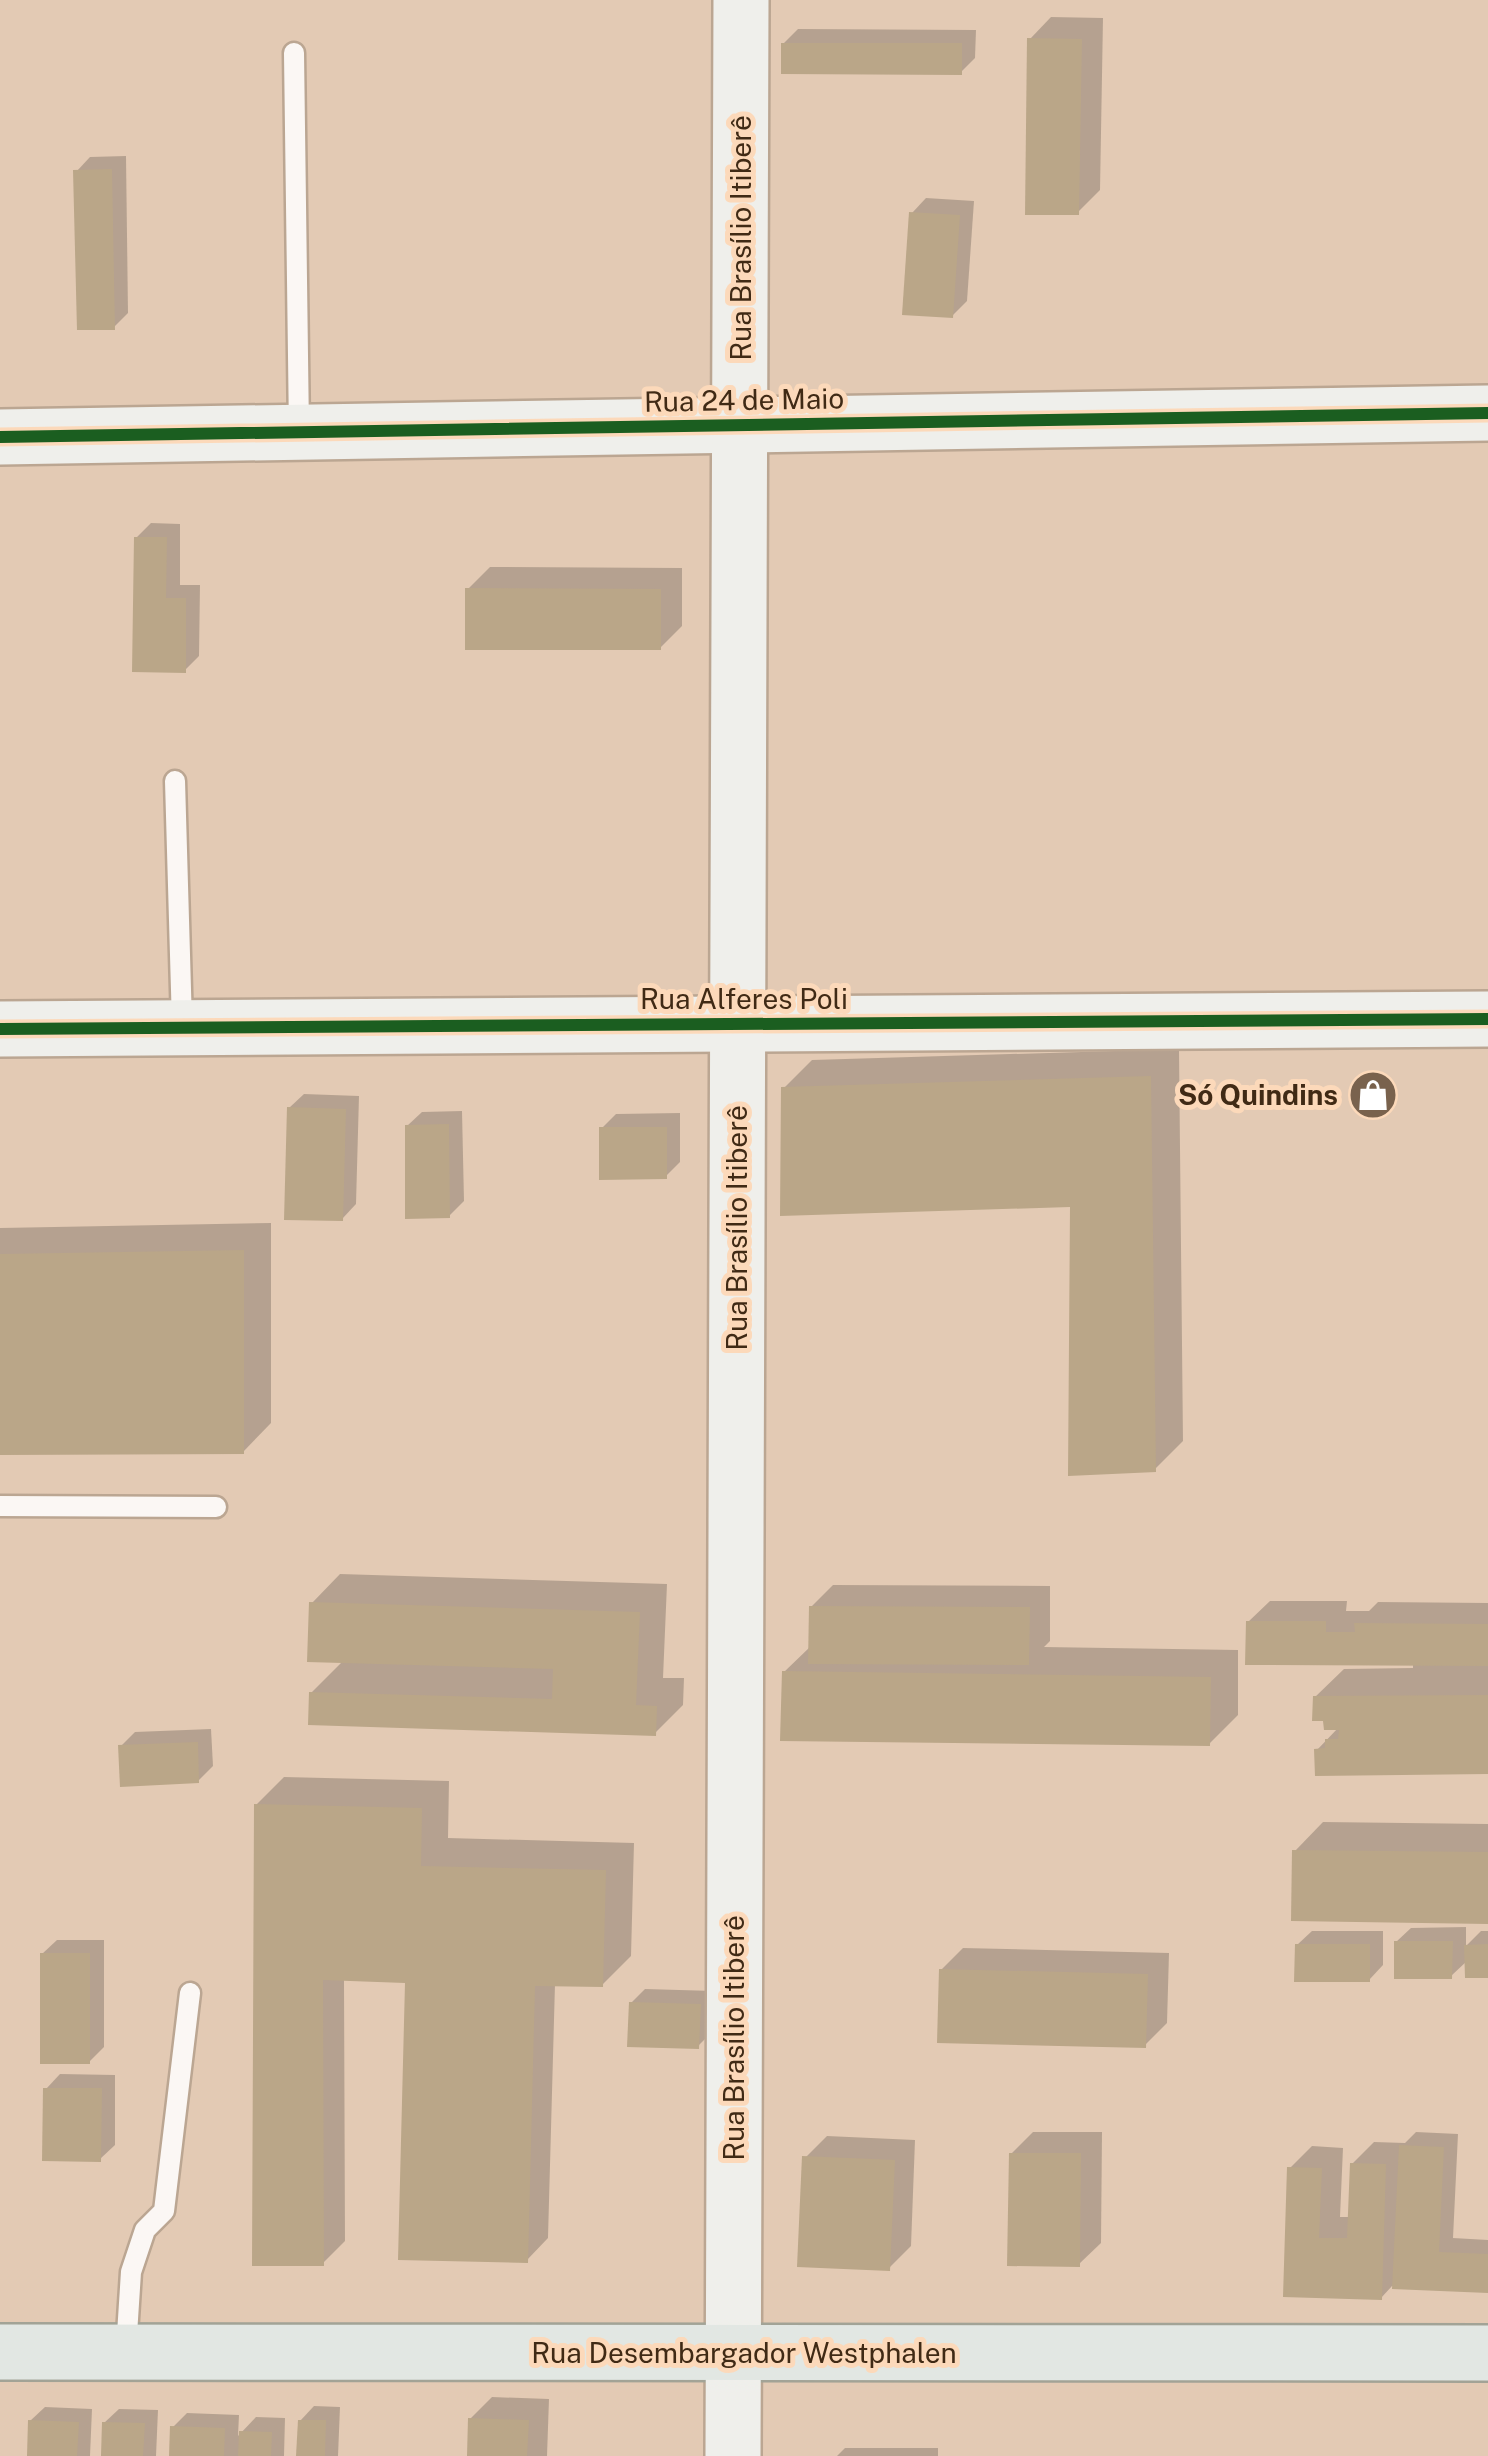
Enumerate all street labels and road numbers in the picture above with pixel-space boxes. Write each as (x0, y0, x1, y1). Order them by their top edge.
street label: Rua Brasílio Itiberê (724, 115, 757, 361)
street label: Rua 24 de Maio (644, 381, 844, 418)
street label: Rua Alferes Poli (640, 982, 848, 1015)
street label: Rua Brasílio Itiberê (720, 1105, 753, 1351)
street label: Rua Brasílio Itiberê (717, 1915, 750, 2161)
street label: Rua Desembargador Westphalen (531, 2336, 957, 2369)

